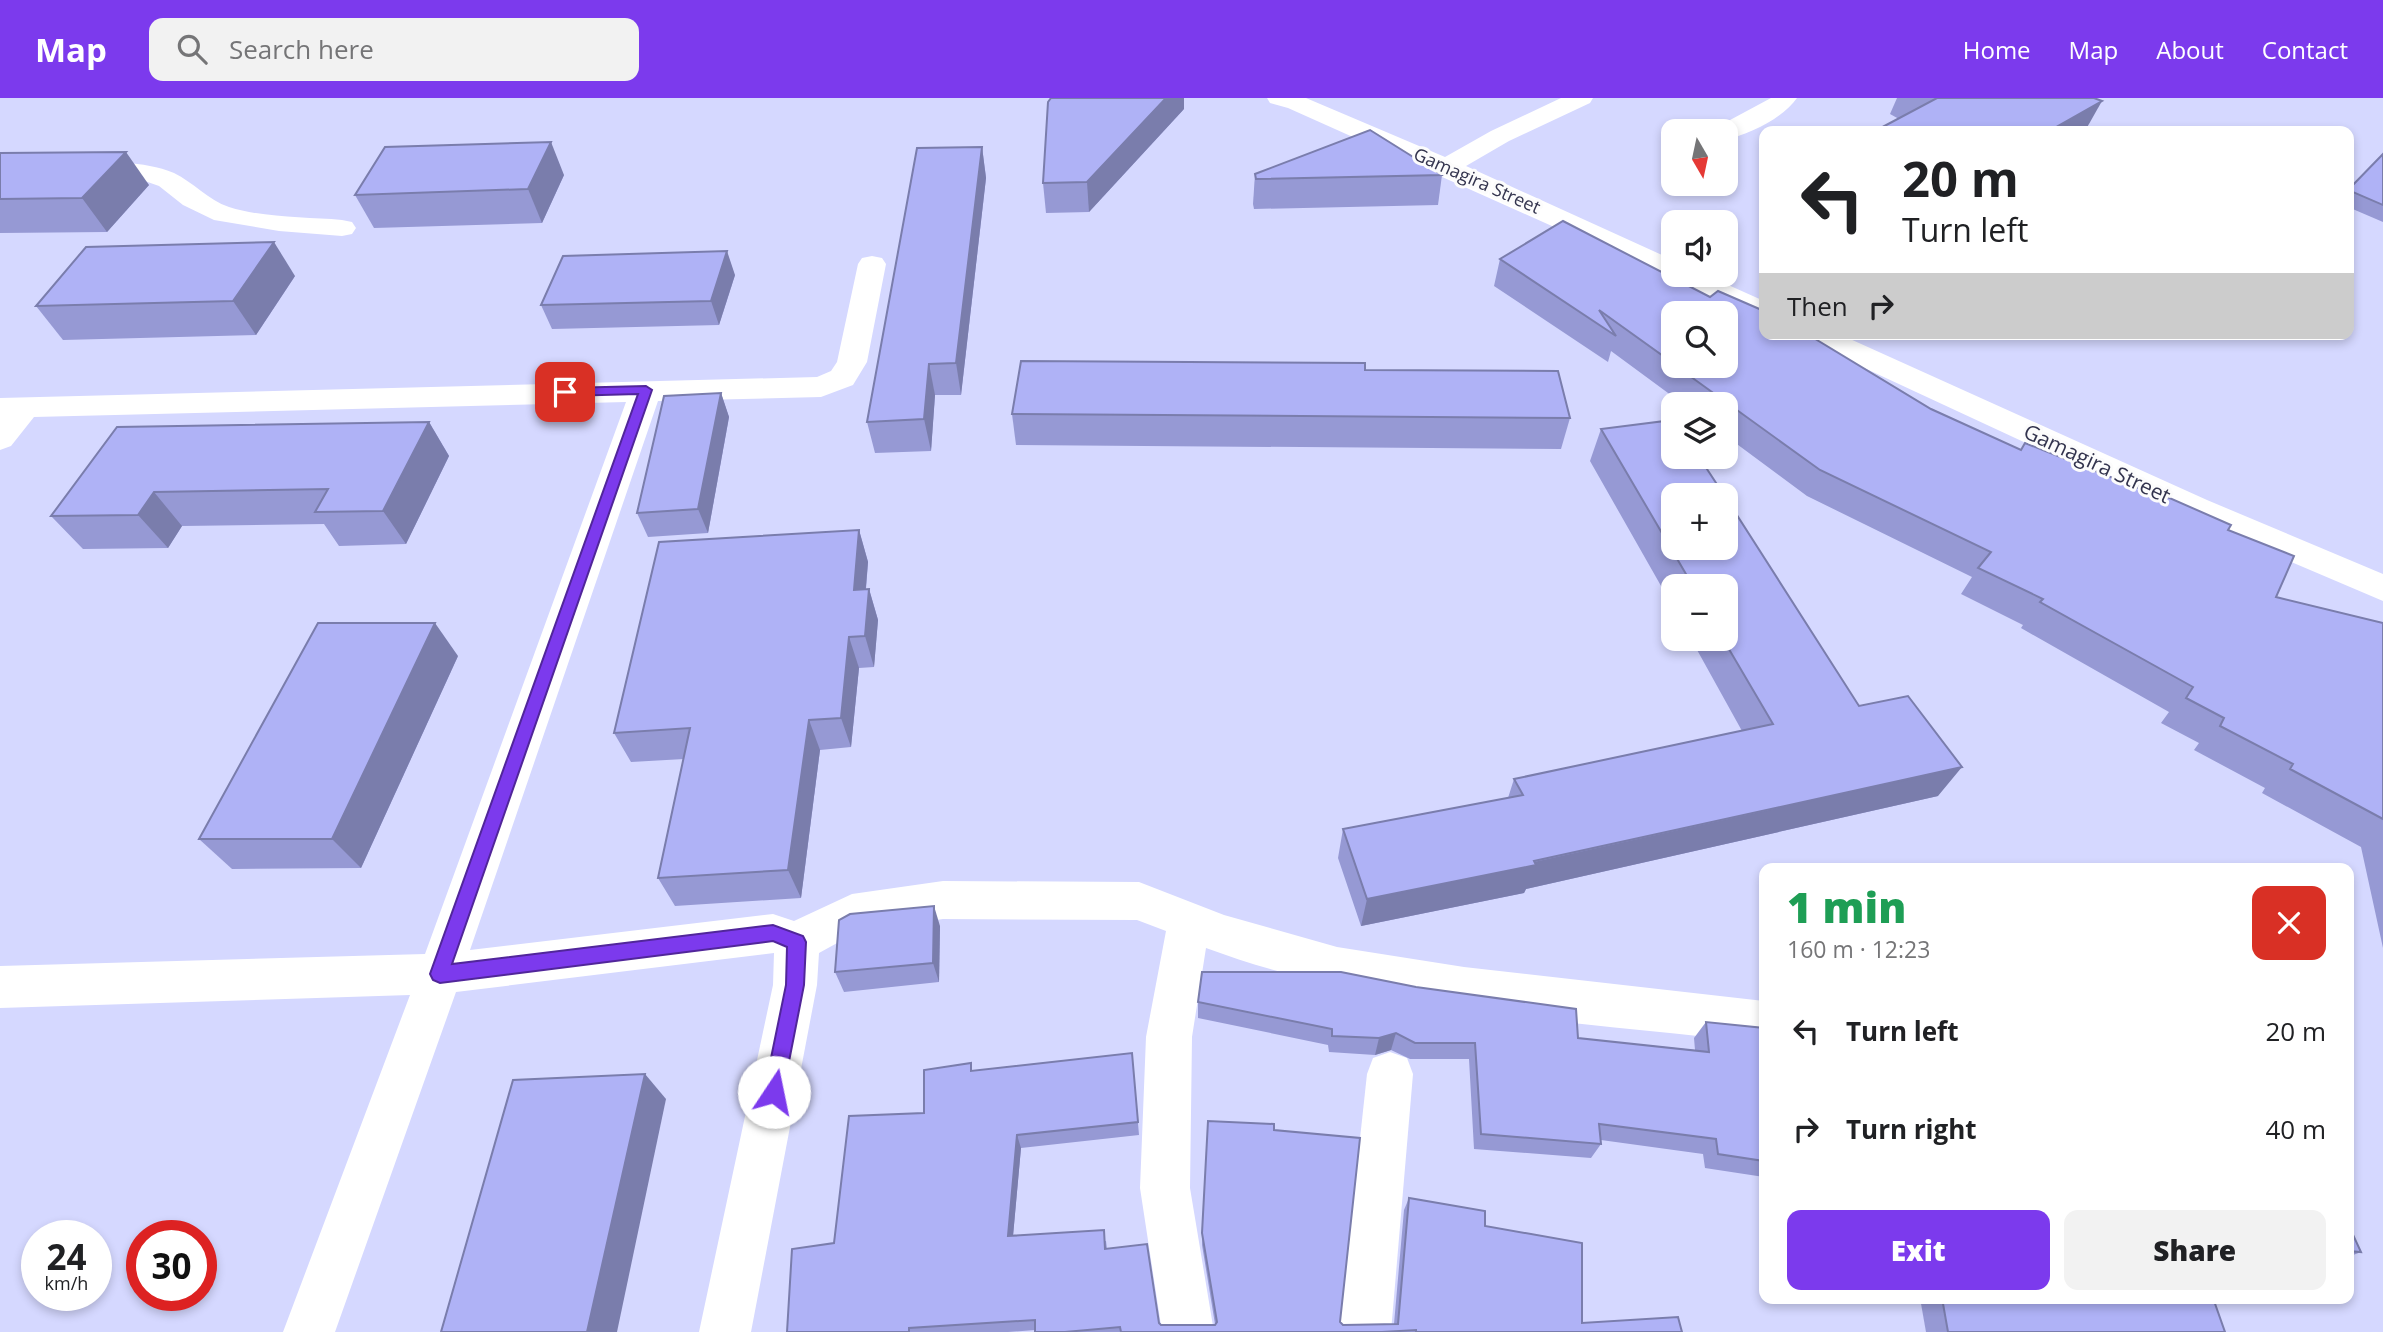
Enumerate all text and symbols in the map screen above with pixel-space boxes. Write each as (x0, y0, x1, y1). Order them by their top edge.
search box (149, 18, 639, 81)
text: Map (35, 27, 107, 72)
icon: search (173, 30, 211, 68)
text: Search here (229, 31, 374, 67)
text: Home (1963, 33, 2031, 66)
text: Map (2069, 33, 2118, 66)
text: About (2156, 33, 2224, 66)
text: Contact (2262, 33, 2348, 66)
north arrow (1661, 119, 1738, 196)
map controls (1661, 119, 1738, 651)
street label: Gamagira Street (1410, 141, 1545, 219)
text: 20 m (1902, 145, 2019, 211)
icon: left (1787, 154, 1878, 245)
text: Turn left (1902, 208, 2028, 251)
button: sound (1661, 210, 1738, 287)
icon: right (1862, 287, 1900, 325)
text: Then (1787, 288, 1848, 324)
button: search (1661, 301, 1738, 378)
pin (535, 362, 595, 422)
icon: arrive (546, 373, 584, 411)
button: layers (1661, 392, 1738, 469)
street label: Gamagira Street (2019, 417, 2175, 509)
button: + (1661, 483, 1738, 560)
button: − (1661, 574, 1738, 651)
text: 1 min (1787, 878, 1906, 935)
button: close (2252, 886, 2326, 960)
text: 160 m · 12:23 (1787, 933, 1930, 965)
icon: left (1787, 1012, 1825, 1050)
text: Turn left (1846, 1013, 1958, 1049)
text: 20 m (2265, 1013, 2326, 1049)
position arrow (737, 1055, 811, 1129)
icon: right (1787, 1110, 1825, 1148)
text: Turn right (1846, 1111, 1977, 1147)
text: 40 m (2265, 1111, 2326, 1147)
button: Exit (1787, 1210, 2050, 1290)
button: Share (2064, 1210, 2326, 1290)
speed limit sign: 30 (126, 1220, 217, 1311)
text: 24 (46, 1233, 87, 1280)
text: km/h (45, 1271, 88, 1295)

